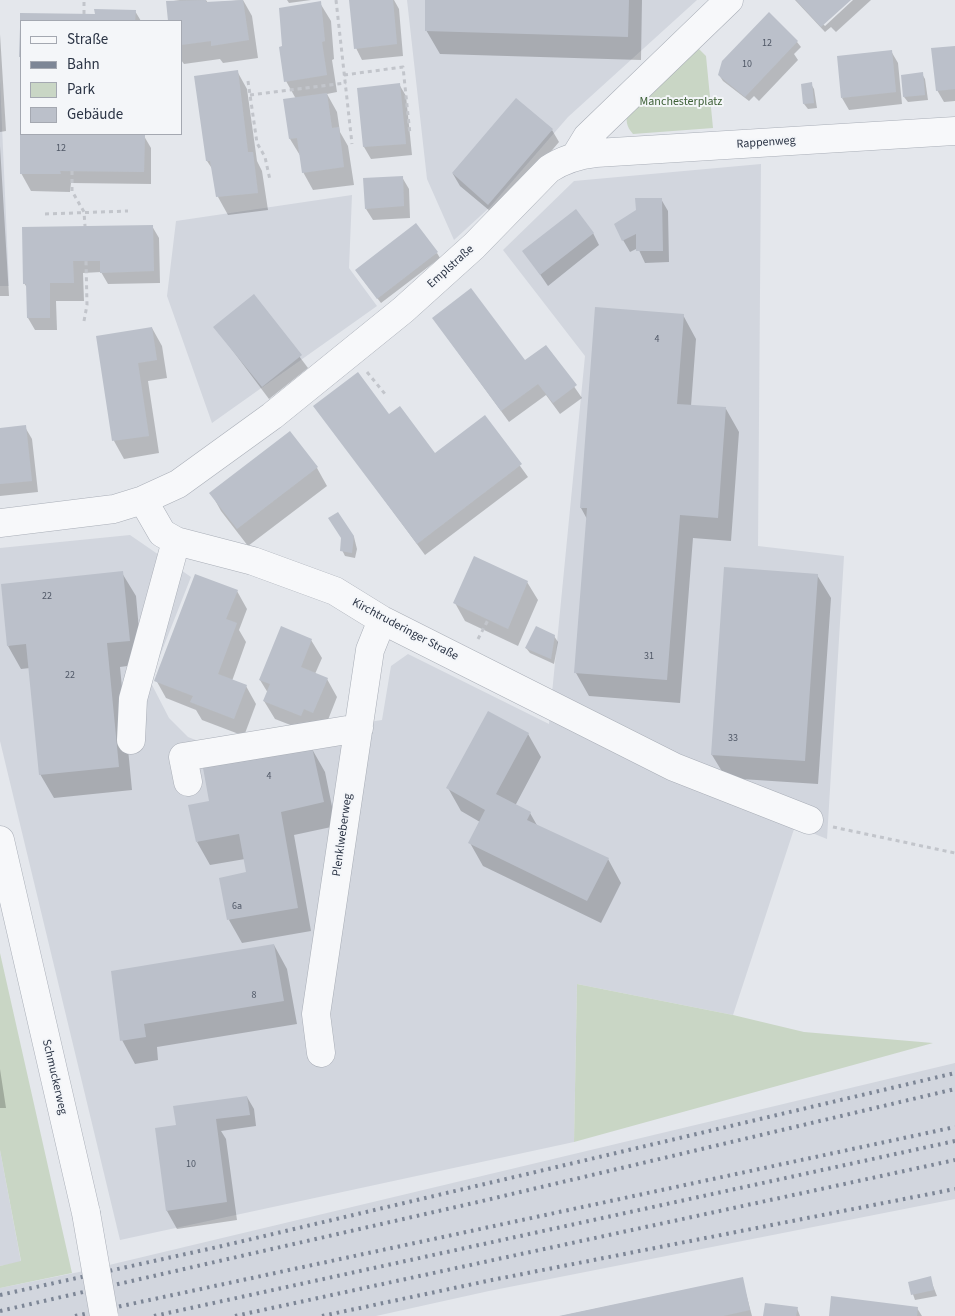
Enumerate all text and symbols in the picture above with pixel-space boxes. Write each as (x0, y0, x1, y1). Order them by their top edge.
legend (20, 20, 182, 135)
text: Straße (67, 29, 108, 50)
house number: 12 (762, 38, 772, 50)
text: Bahn (67, 54, 100, 75)
house number: 10 (742, 59, 752, 71)
text: Park (67, 79, 95, 100)
park label: Manchesterplatz (640, 95, 722, 109)
text: Gebäude (67, 104, 123, 125)
street label: Rappenweg (736, 134, 796, 152)
house number: 12 (56, 143, 66, 155)
street label: Emplstraße (425, 242, 477, 292)
house number: 4 (655, 334, 659, 346)
house number: 22 (42, 591, 52, 603)
street label: Kirchtruderinger Straße (349, 596, 461, 664)
house number: 31 (644, 651, 654, 663)
house number: 22 (65, 670, 75, 682)
house number: 33 (728, 733, 738, 745)
house number: 4 (267, 771, 271, 783)
street label: Plenklweberweg (330, 793, 356, 877)
house number: 6a (232, 901, 242, 913)
house number: 8 (252, 990, 256, 1002)
street label: Schmuckerweg (38, 1038, 70, 1116)
house number: 10 (186, 1159, 196, 1171)

